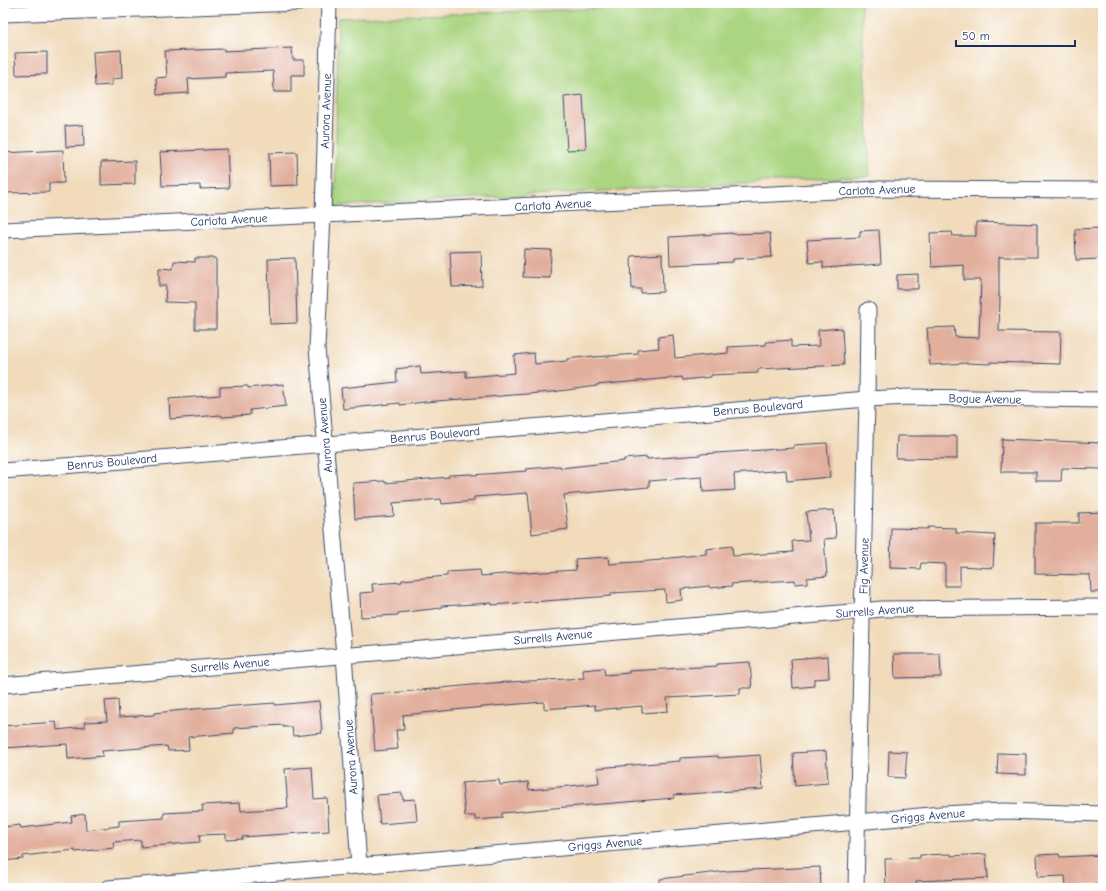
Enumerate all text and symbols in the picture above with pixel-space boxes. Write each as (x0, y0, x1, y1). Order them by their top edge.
scale bar (956, 22, 1075, 48)
text: 50 m (962, 29, 990, 43)
street label: Aurora Avenue (318, 73, 334, 149)
street label: Carlota Avenue (838, 182, 916, 198)
street label: Carlota Avenue (514, 196, 592, 214)
street label: Carlota Avenue (190, 211, 268, 229)
street label: Bogue Avenue (948, 391, 1022, 407)
street label: Aurora Avenue (315, 397, 335, 473)
street label: Benrus Boulevard (712, 397, 804, 419)
street label: Benrus Boulevard (389, 424, 481, 446)
street label: Benrus Boulevard (66, 451, 158, 473)
street label: Fig Avenue (857, 538, 871, 594)
street label: Surrells Avenue (835, 601, 915, 621)
street label: Surrells Avenue (513, 627, 593, 647)
street label: Surrells Avenue (190, 655, 270, 675)
street label: Aurora Avenue (341, 719, 361, 795)
street label: Griggs Avenue (890, 806, 966, 826)
street label: Griggs Avenue (567, 834, 643, 854)

